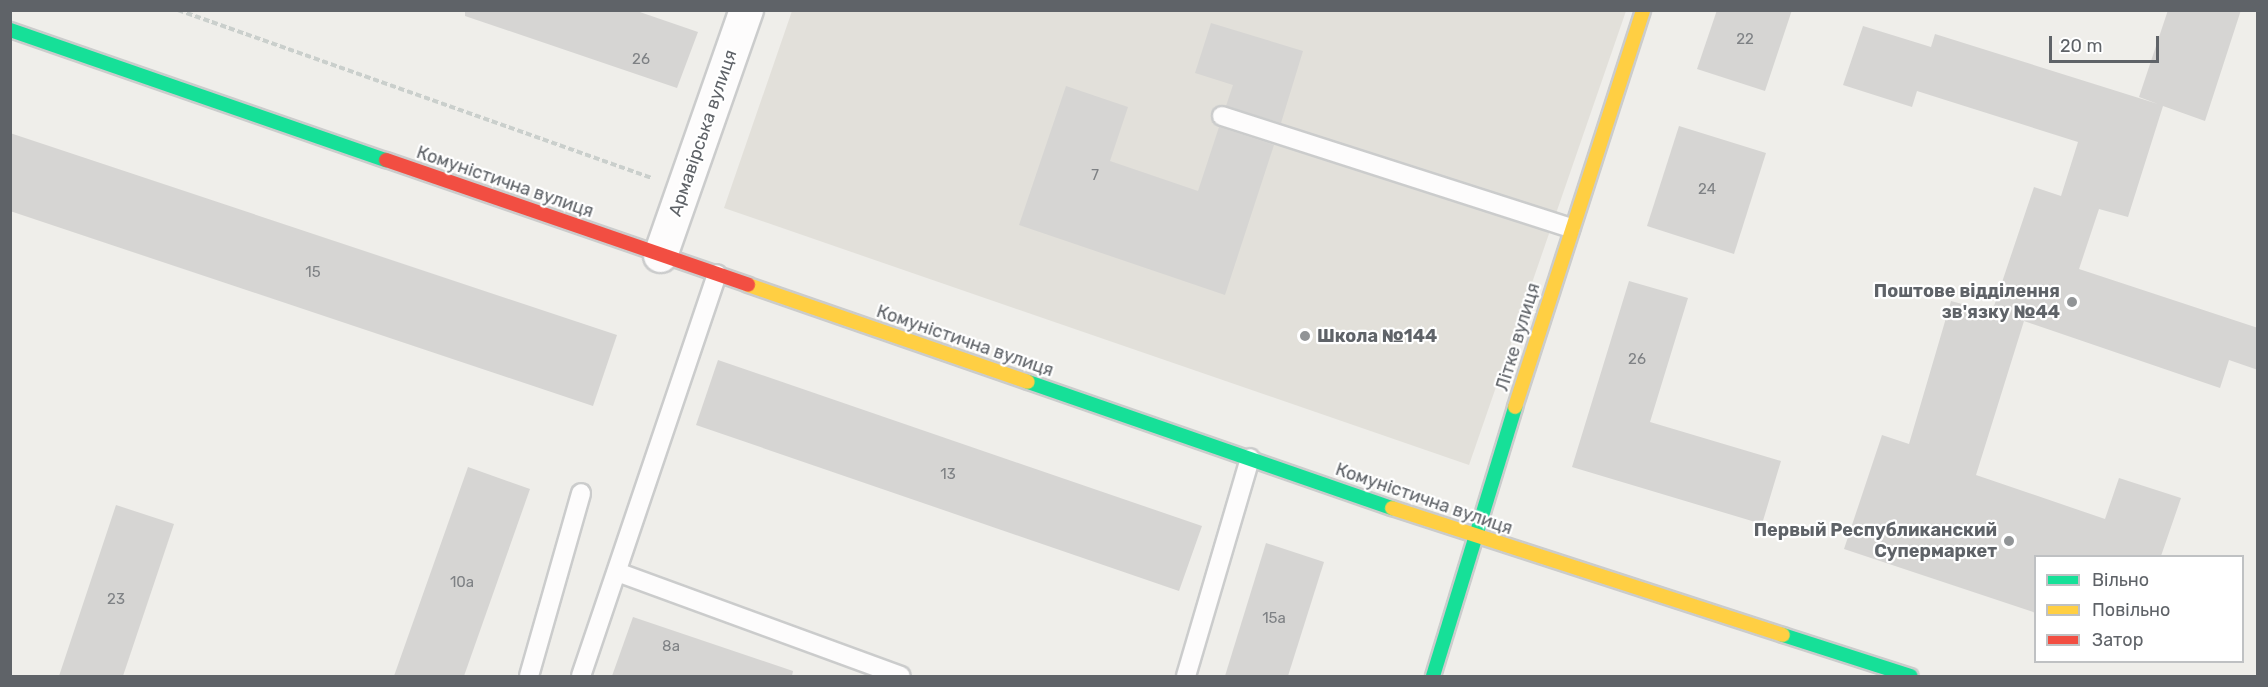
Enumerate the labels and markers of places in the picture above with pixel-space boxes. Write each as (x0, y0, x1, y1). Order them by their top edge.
place label: Поштове відділення зв'язку №44 (1874, 281, 2060, 324)
marker: Поштове відділення зв'язку №44 (2065, 295, 2079, 309)
place label: Школа №144 (1317, 325, 1437, 347)
marker: Школа №144 (1298, 329, 1312, 343)
place label: Первый Республиканский Супермаркет (1754, 520, 1997, 562)
marker: Первый Республиканский Супермаркет (2002, 534, 2016, 548)

